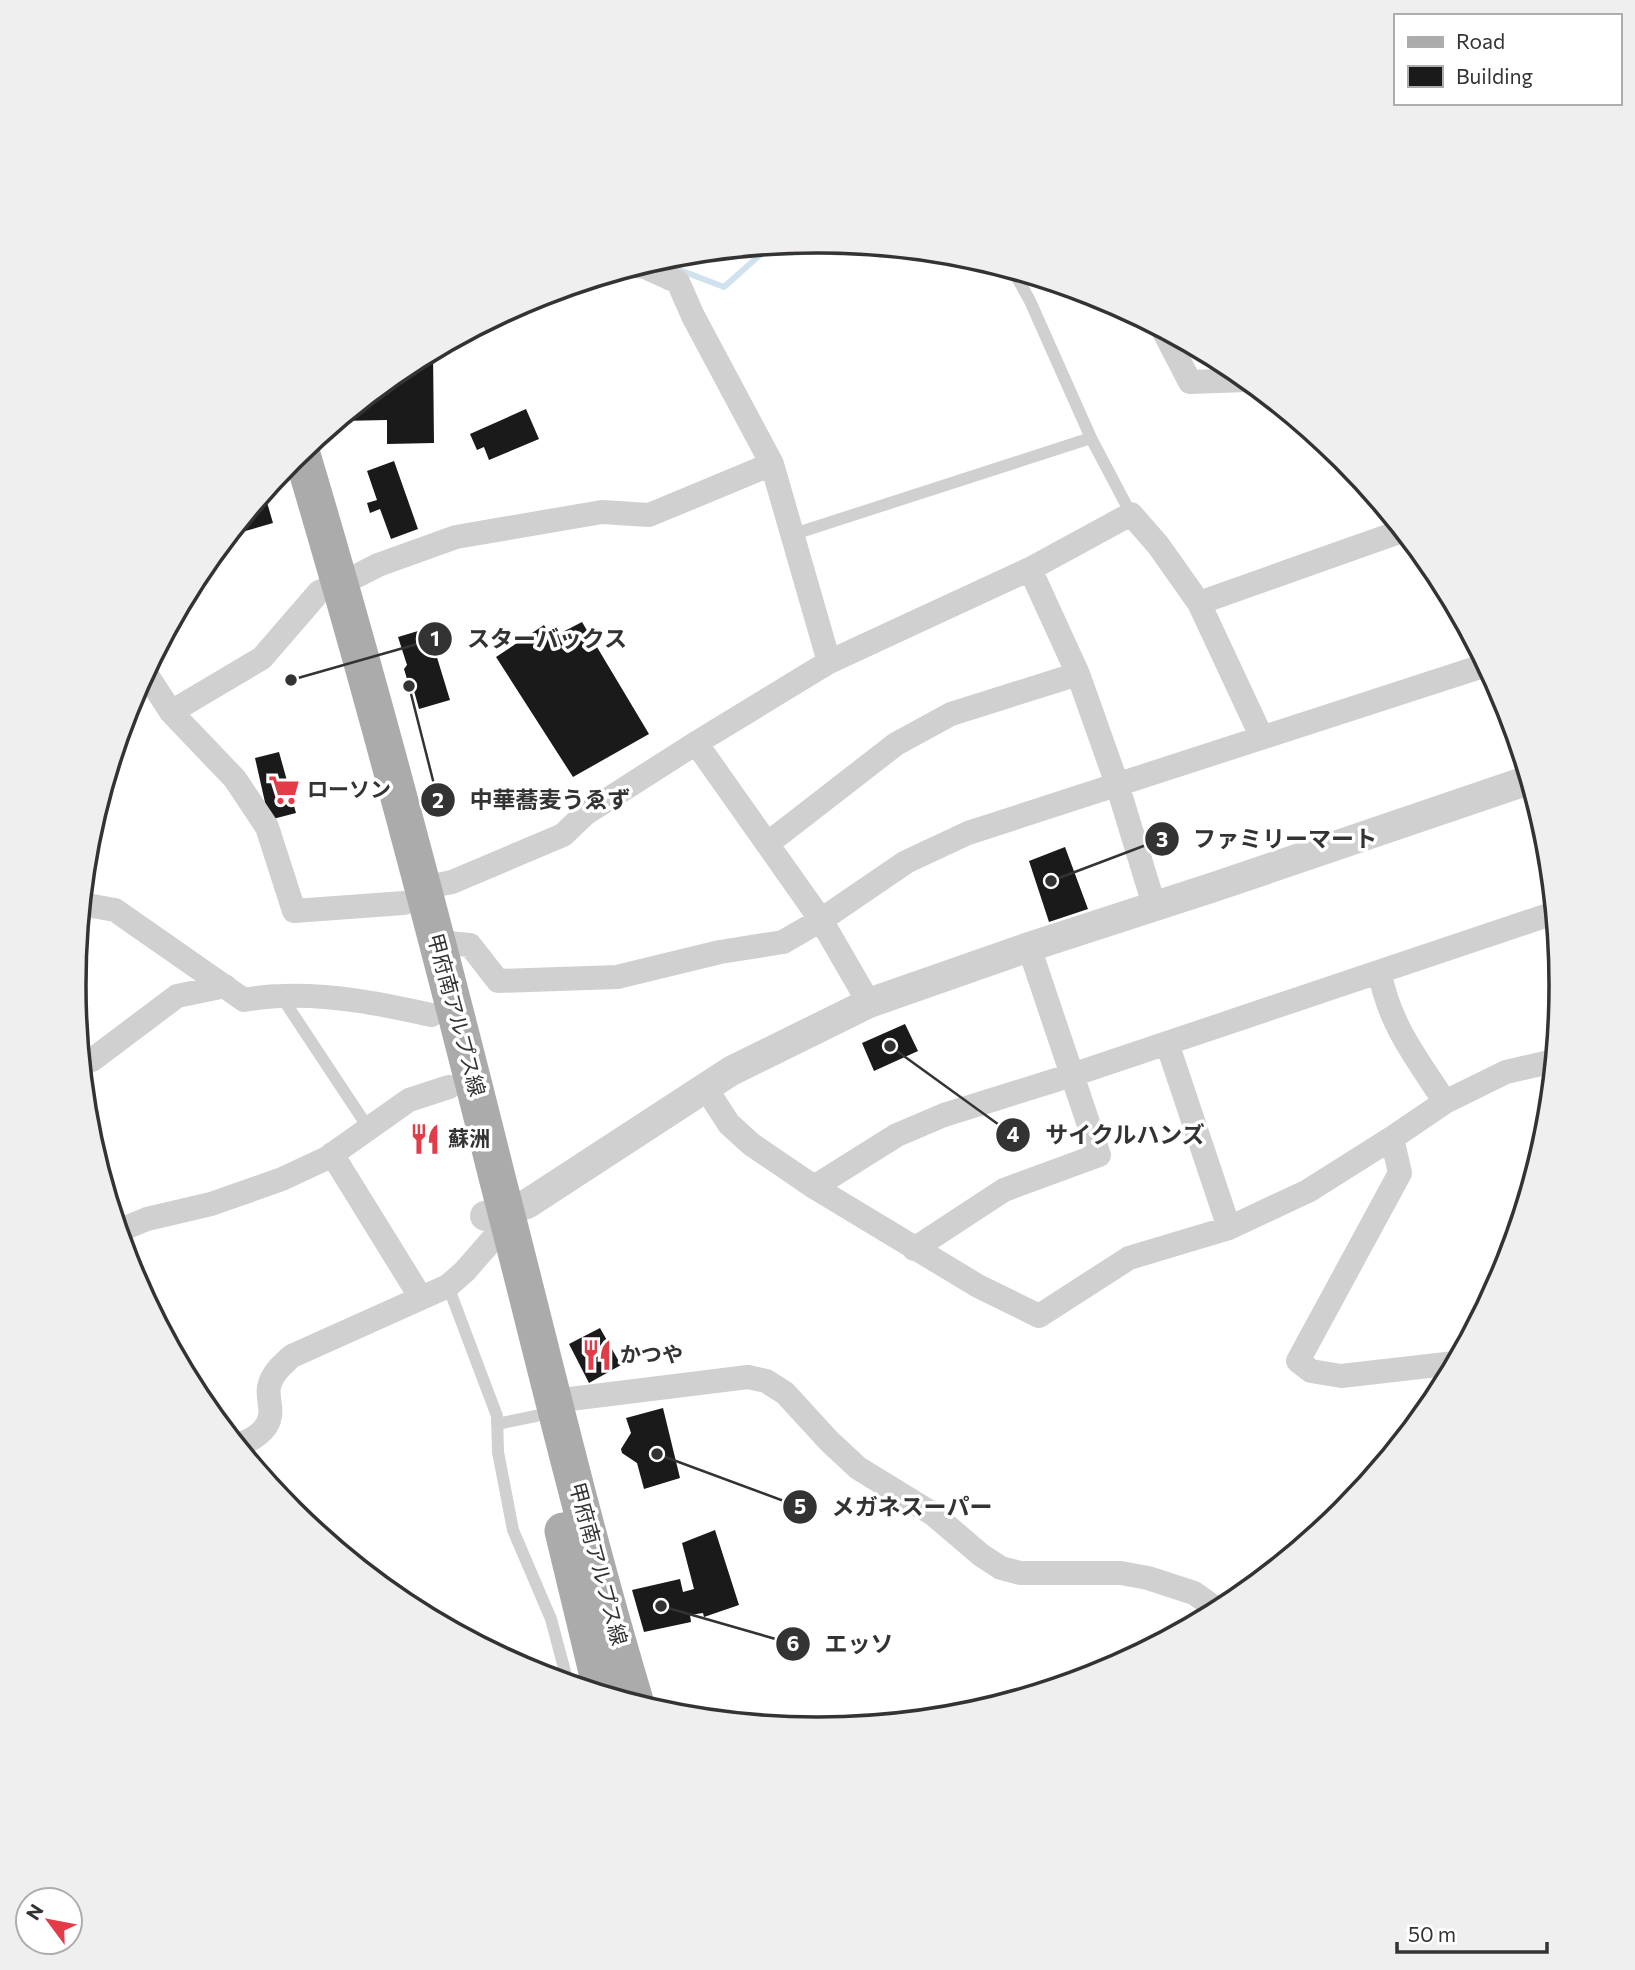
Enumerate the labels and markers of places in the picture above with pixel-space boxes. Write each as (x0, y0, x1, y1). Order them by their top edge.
callout: スターバックス (417, 617, 641, 661)
supermarket icon: ローソン (267, 773, 301, 807)
place label: ローソン (307, 776, 391, 801)
callout: 中華蕎麦うゑず (420, 778, 644, 822)
callout: ファミリーマート (1144, 817, 1391, 861)
callout: サイクルハンズ (996, 1113, 1220, 1157)
restaurant icon: 蘇洲 (408, 1122, 442, 1156)
place label: 蘇洲 (448, 1125, 490, 1150)
restaurant icon: かつや (580, 1338, 614, 1372)
place label: かつや (620, 1341, 683, 1366)
callout: メガネスーパー (782, 1485, 1006, 1529)
callout: エッソ (776, 1622, 908, 1666)

